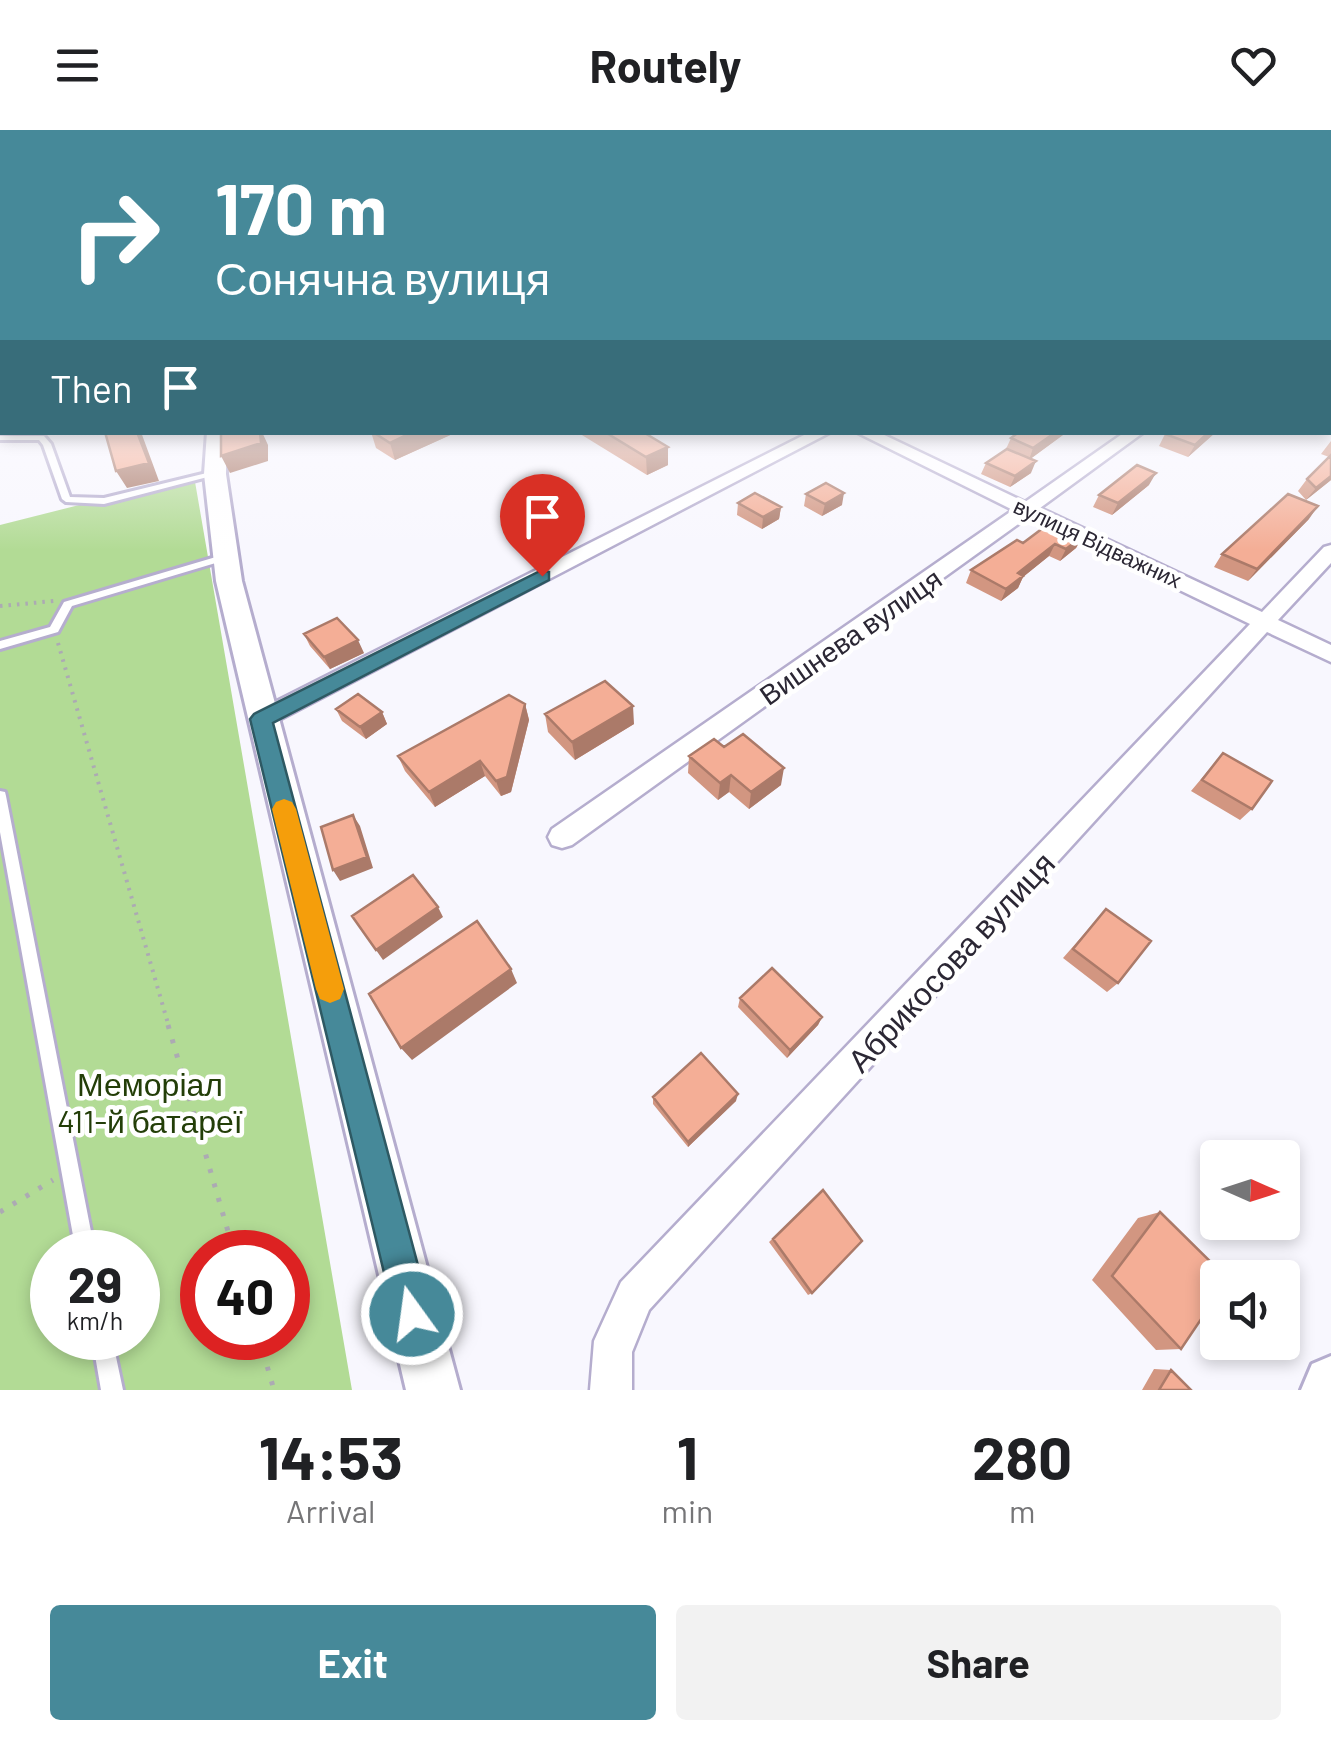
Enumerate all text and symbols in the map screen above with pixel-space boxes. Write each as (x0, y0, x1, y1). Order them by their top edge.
icon: menu (50, 38, 105, 93)
text: Routely (590, 38, 741, 92)
icon: heart (1226, 38, 1281, 93)
text: 170 m (215, 165, 387, 249)
icon: right (50, 170, 180, 300)
text: Сонячна вулиця (215, 250, 550, 304)
icon: arrive (153, 360, 208, 415)
text: Then (50, 365, 133, 411)
pin (500, 474, 585, 577)
icon: arrive (515, 489, 570, 544)
street label: вулиця Відважних (1010, 492, 1186, 593)
street label: Вишнева вулиця (752, 561, 948, 711)
street label: Абрикосова вулиця (838, 843, 1062, 1079)
park label: Меморіал 411-й батареї (57, 1064, 243, 1140)
north arrow (1200, 1140, 1300, 1240)
map controls (1200, 1140, 1300, 1360)
speed limit sign: 40 (180, 1230, 310, 1360)
text: 29 (68, 1253, 122, 1313)
button: sound (1200, 1260, 1300, 1360)
position arrow (360, 1262, 464, 1366)
text: km/h (67, 1305, 123, 1335)
text: 14:53 (259, 1420, 403, 1492)
text: 1 (677, 1420, 698, 1492)
text: 280 (972, 1420, 1072, 1492)
text: Arrival (286, 1491, 375, 1529)
text: min (661, 1491, 713, 1529)
text: m (1009, 1491, 1035, 1529)
button: Exit (50, 1605, 656, 1720)
button: Share (676, 1605, 1281, 1720)

